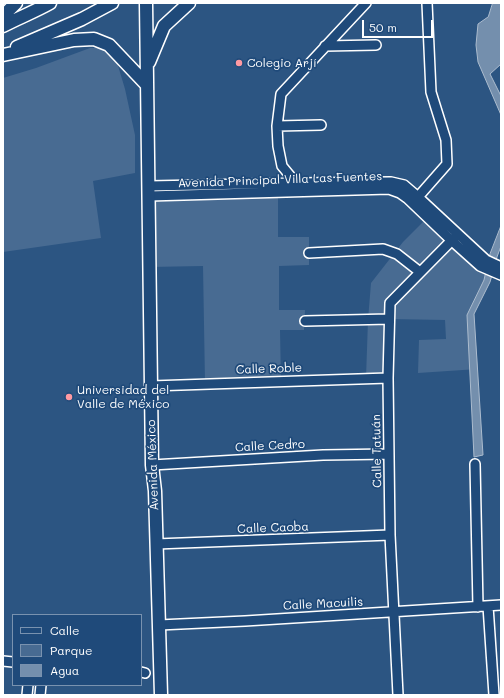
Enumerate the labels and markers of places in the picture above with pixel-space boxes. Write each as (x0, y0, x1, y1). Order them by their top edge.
place label: Colegio Arjí (247, 56, 317, 70)
marker: Colegio Arjí (234, 58, 244, 68)
place label: Universidad del Valle de México (77, 383, 169, 411)
marker: Universidad del Valle de México (64, 392, 74, 402)

